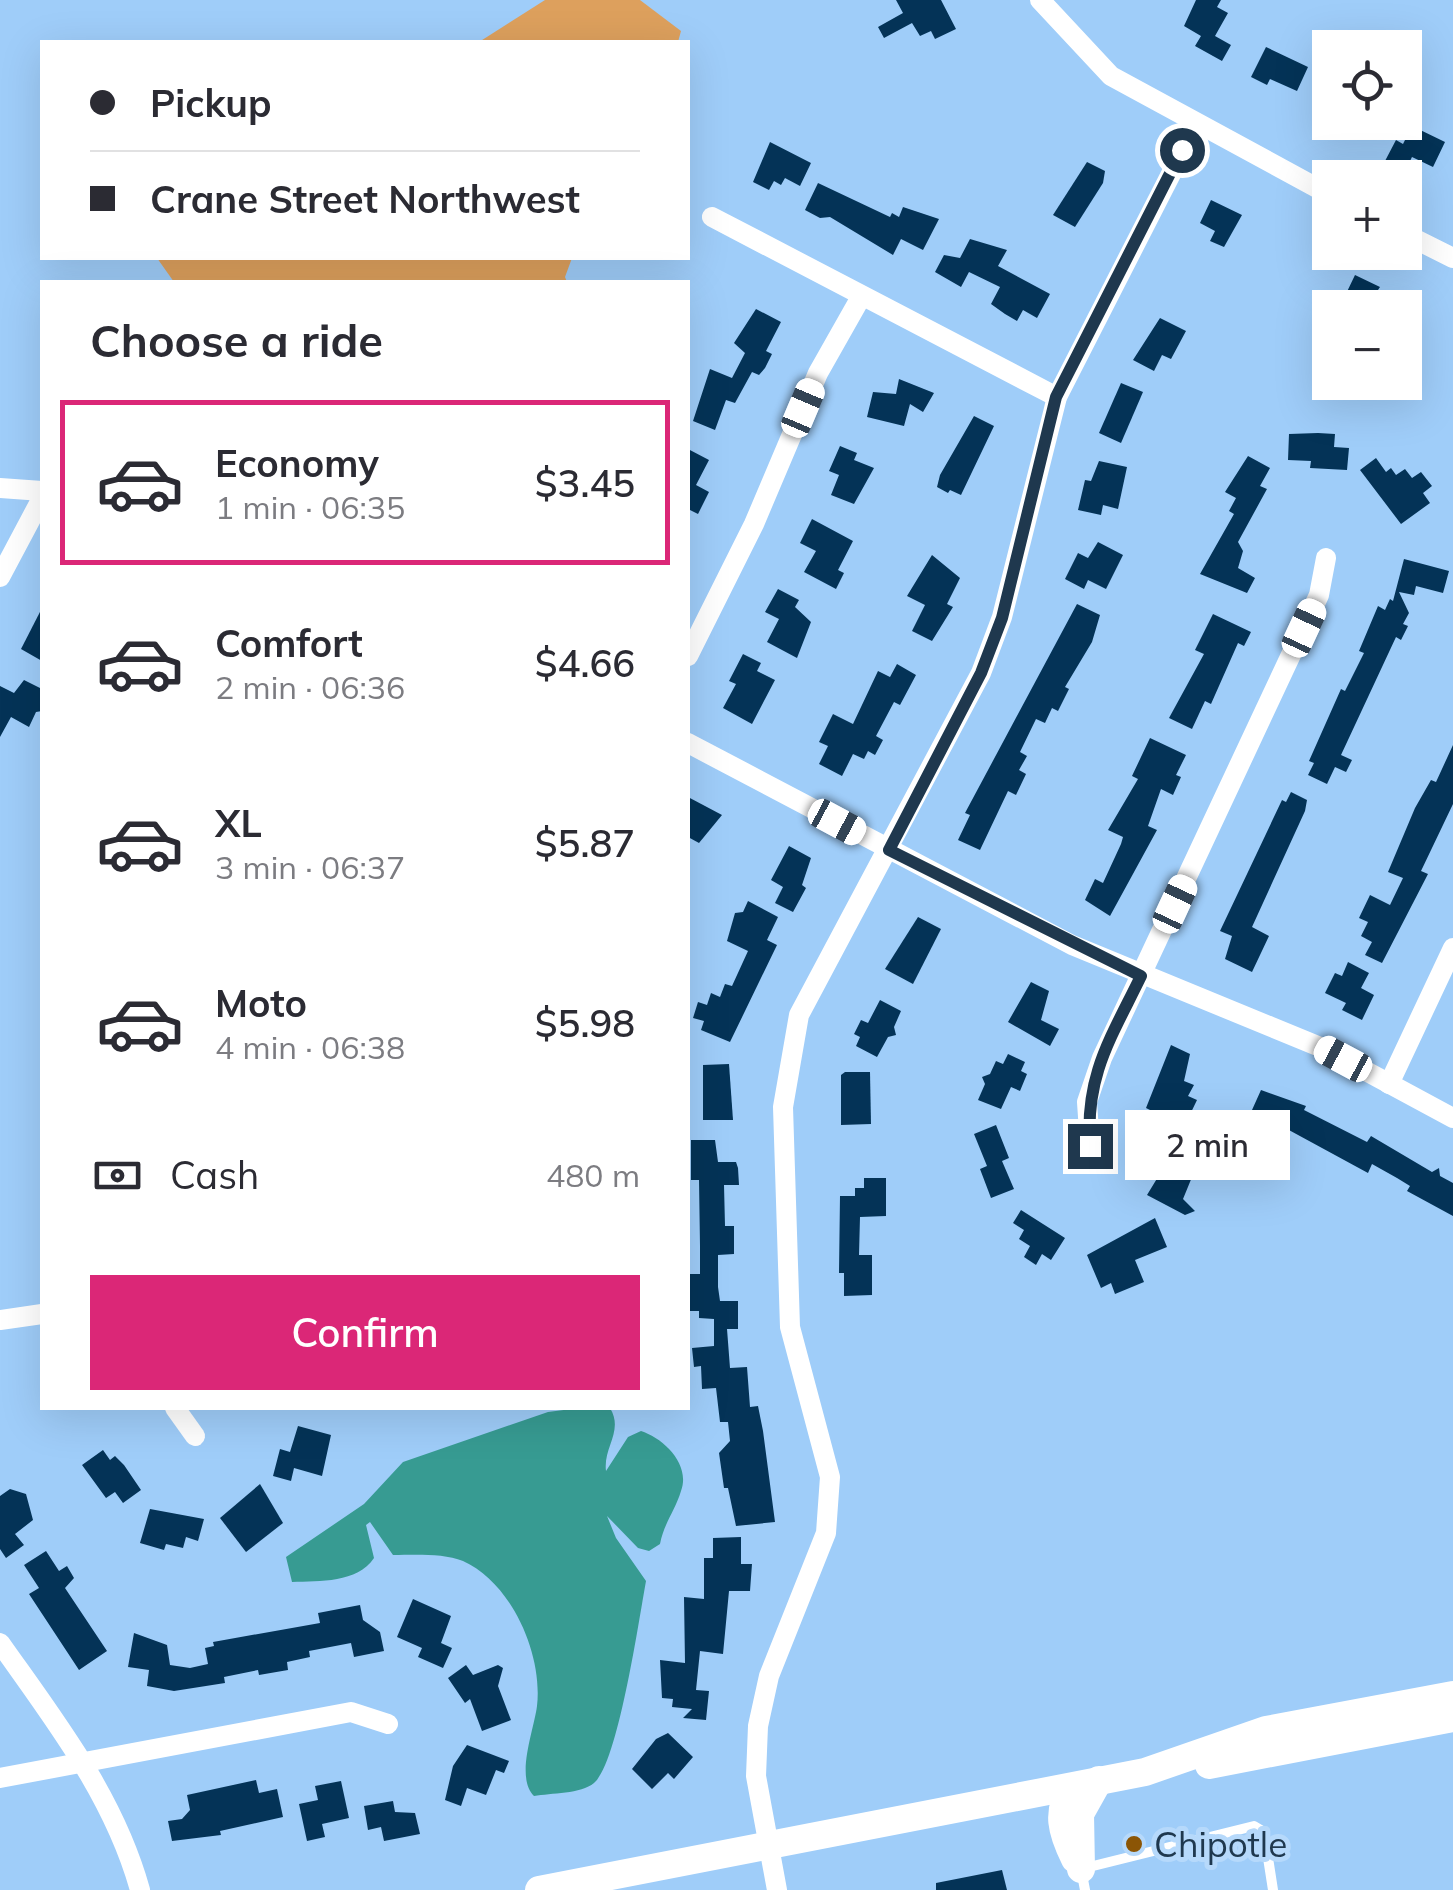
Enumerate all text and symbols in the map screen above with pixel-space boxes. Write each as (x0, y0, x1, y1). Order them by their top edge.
map controls (1312, 30, 1422, 400)
button: locate (1312, 30, 1422, 140)
text: Pickup (150, 79, 272, 127)
route start (1160, 128, 1205, 173)
button: + (1312, 160, 1422, 270)
text: Crane Street Northwest (150, 175, 580, 223)
button: − (1312, 290, 1422, 400)
text: Choose a ride (90, 312, 383, 368)
car (777, 375, 829, 441)
icon: car (95, 438, 185, 528)
text: Economy (215, 439, 379, 487)
text: $3.45 (535, 459, 635, 507)
text: 1 min · 06:35 (215, 487, 405, 527)
car (1278, 594, 1330, 662)
icon: car (95, 618, 185, 708)
text: Comfort (215, 619, 363, 667)
text: $4.66 (535, 639, 635, 687)
text: 2 min · 06:36 (215, 667, 405, 707)
car (803, 795, 871, 849)
icon: car (95, 798, 185, 888)
text: XL (215, 799, 262, 847)
text: $5.87 (535, 819, 635, 867)
text: 3 min · 06:37 (215, 847, 405, 887)
car (1149, 870, 1201, 938)
icon: car (95, 978, 185, 1068)
text: Moto (215, 979, 307, 1027)
text: $5.98 (535, 999, 635, 1047)
text: 4 min · 06:38 (215, 1027, 405, 1067)
car (1309, 1032, 1377, 1086)
callout: 2 min (1125, 1111, 1290, 1181)
route end (1068, 1124, 1113, 1169)
text: 2 min (1166, 1125, 1249, 1165)
icon: cash (90, 1148, 145, 1203)
text: Cash (170, 1151, 259, 1199)
text: 480 m (546, 1155, 640, 1195)
button: Confirm (90, 1275, 640, 1390)
place label: Chipotle (1154, 1822, 1287, 1866)
marker: Chipotle (1123, 1833, 1145, 1855)

